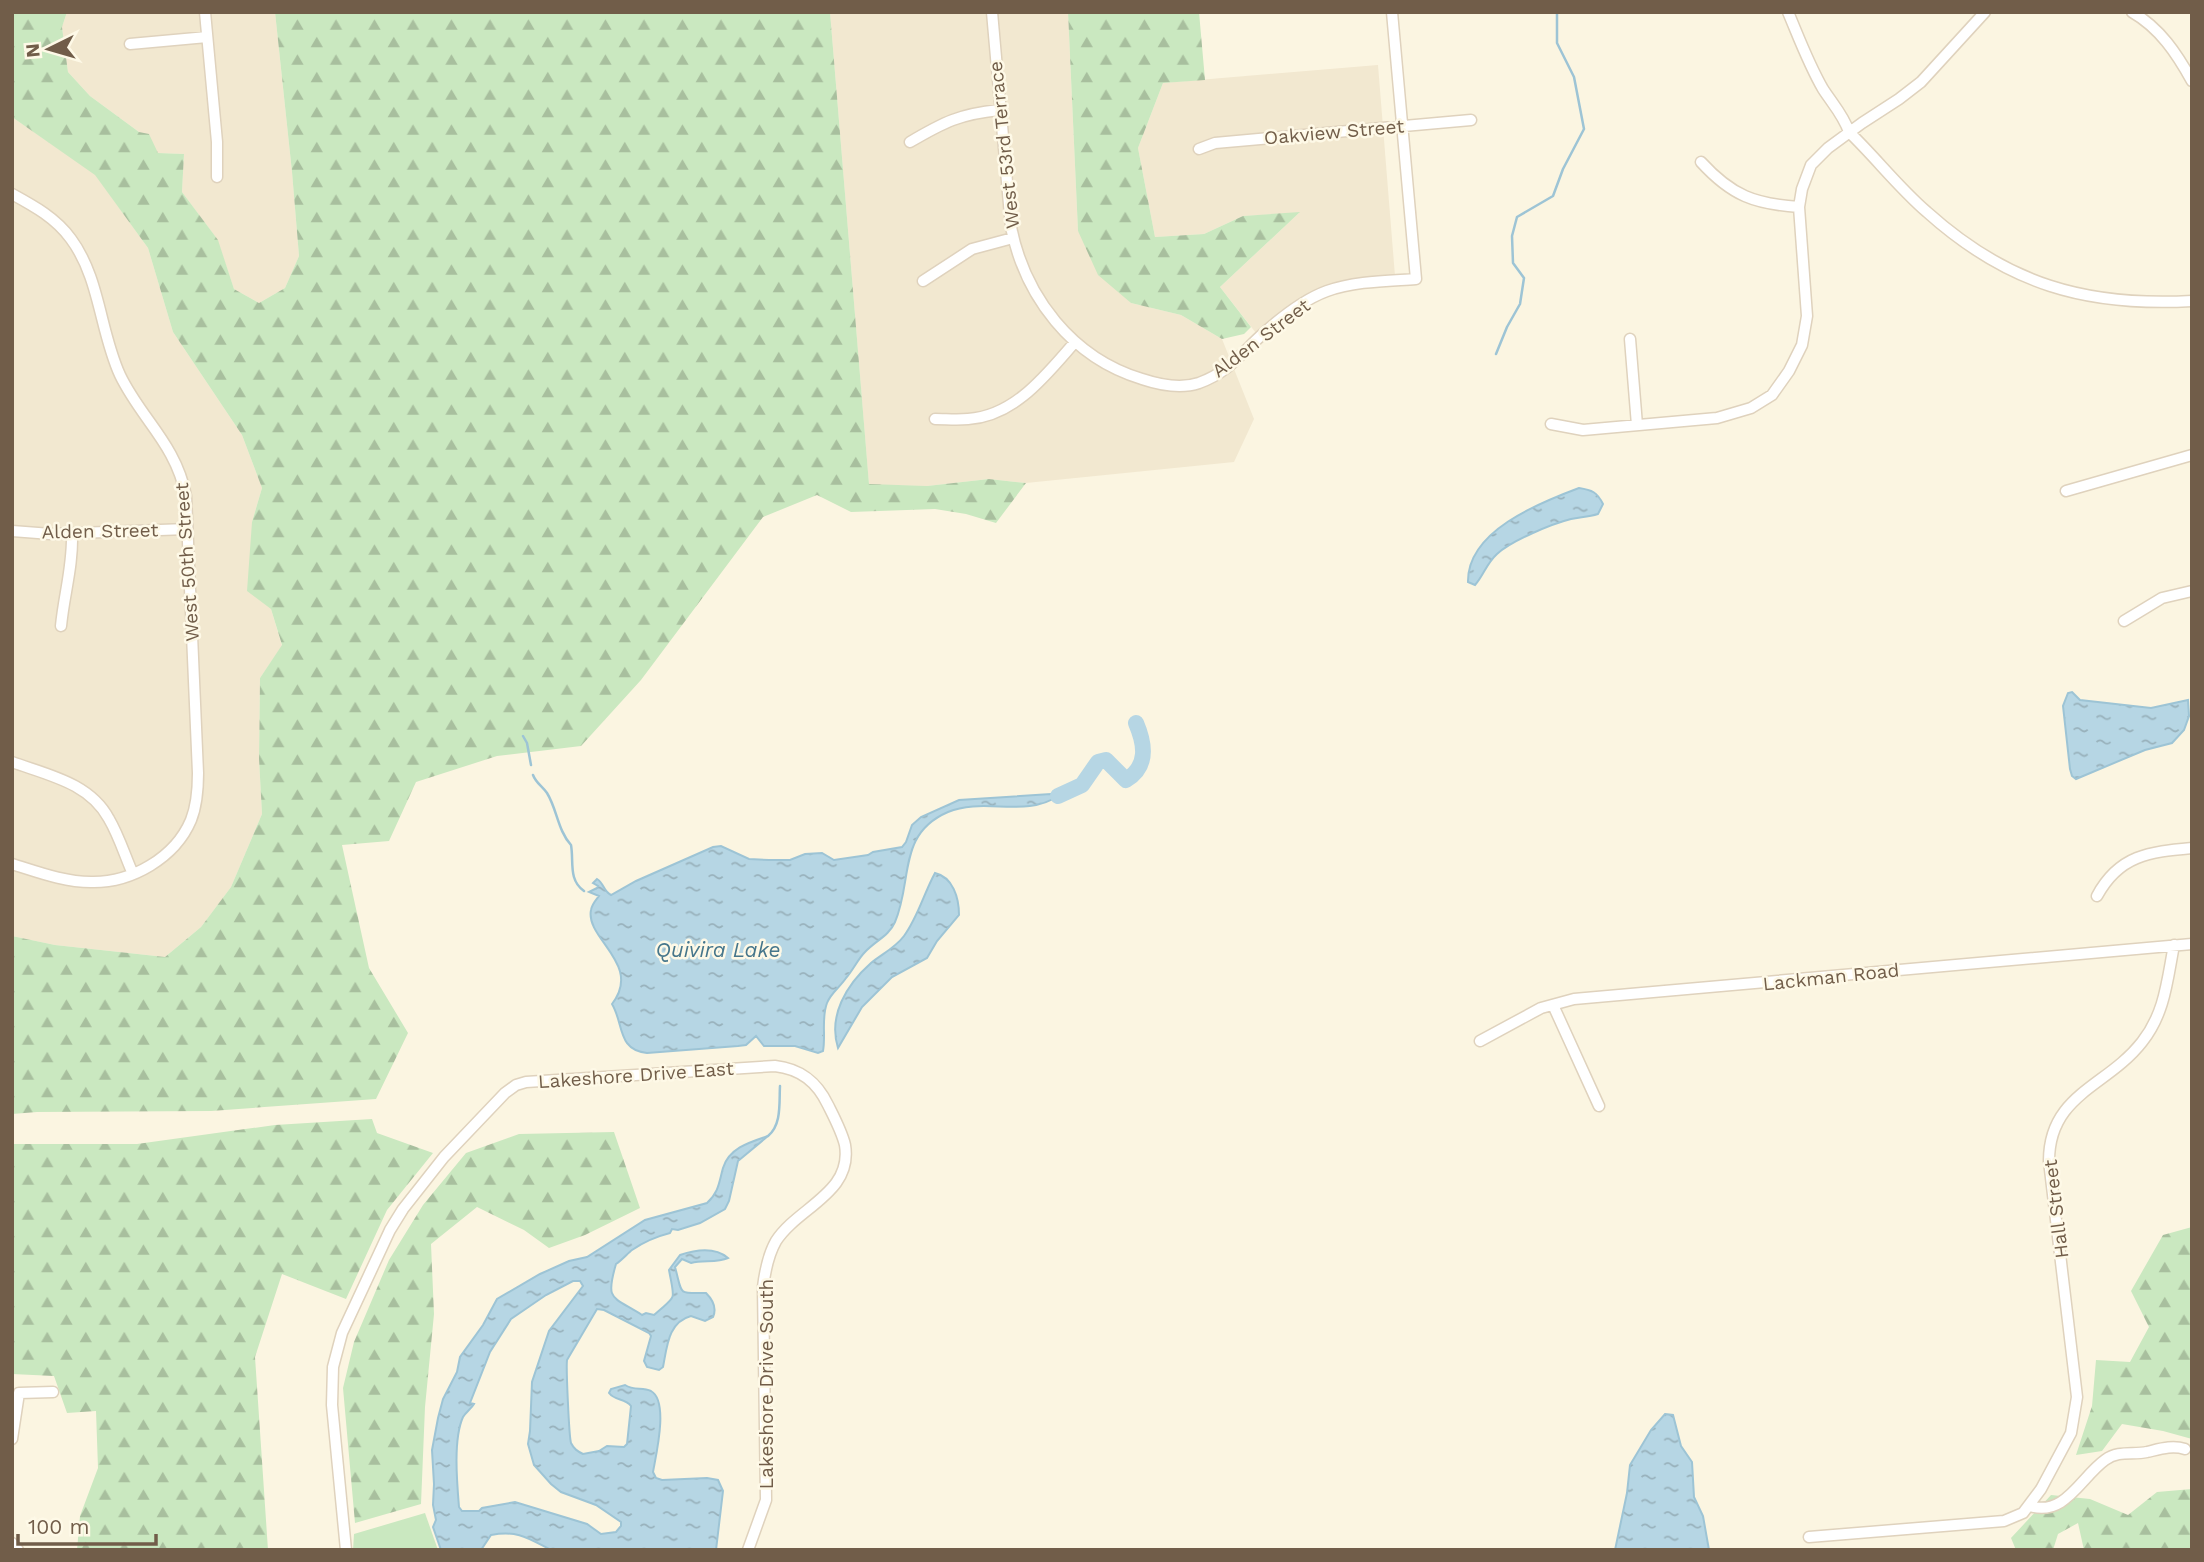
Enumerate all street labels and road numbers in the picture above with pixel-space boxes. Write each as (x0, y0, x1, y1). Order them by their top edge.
street label: West 53rd Terrace (984, 60, 1024, 230)
street label: Oakview Street (1263, 114, 1405, 150)
street label: Alden Street (1207, 294, 1315, 382)
street label: West 50th Street (170, 482, 204, 642)
street label: Alden Street (41, 518, 159, 544)
street label: Lackman Road (1762, 958, 1900, 996)
street label: Lakeshore Drive East (537, 1057, 735, 1093)
street label: Hall Street (2039, 1158, 2073, 1260)
street label: Lakeshore Drive South (755, 1279, 778, 1489)

